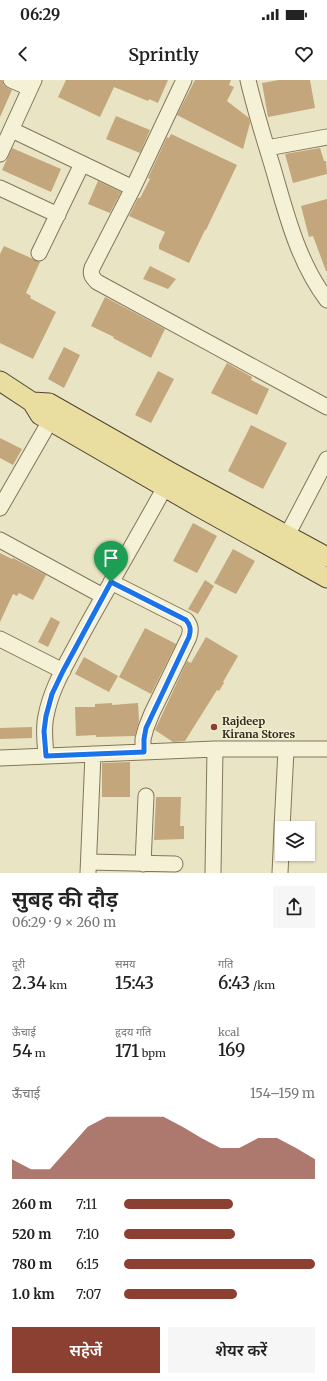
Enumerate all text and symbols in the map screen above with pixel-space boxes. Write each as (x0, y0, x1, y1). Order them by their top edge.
text: 06:29 (20, 5, 60, 24)
icon: back (12, 43, 34, 65)
text: Sprintly (128, 43, 199, 66)
icon: heart (293, 43, 315, 65)
pin (94, 541, 128, 582)
icon: arrive (100, 547, 122, 569)
place label: Rajdeep Kirana Stores (222, 714, 295, 741)
marker: Rajdeep Kirana Stores (209, 722, 219, 732)
map controls (275, 821, 315, 861)
button: layers (275, 821, 315, 861)
text: सुबह की दौड़ (12, 885, 118, 913)
button: share (273, 886, 315, 928)
text: 06:29 · 9 × 260 m (12, 914, 116, 931)
text: दूरी (12, 957, 25, 971)
text: समय (115, 957, 135, 971)
text: गति (218, 957, 233, 971)
text: 2.34 (12, 972, 47, 994)
text: 15:43 (115, 972, 154, 994)
text: 6:43 (218, 972, 250, 994)
text: km (47, 978, 67, 992)
text: /km (250, 978, 275, 992)
text: ऊँचाई (12, 1025, 36, 1039)
text: हृदय गति (115, 1025, 151, 1039)
text: kcal (218, 1025, 240, 1039)
text: 169 (218, 1039, 245, 1061)
text: 54 (12, 1040, 32, 1062)
text: 171 (115, 1040, 139, 1062)
text: m (32, 1046, 46, 1060)
text: bpm (139, 1046, 166, 1060)
text: ऊँचाई (12, 1085, 40, 1102)
text: 154–159 m (250, 1085, 315, 1102)
text: 260 m (12, 1196, 52, 1213)
text: 7:11 (76, 1196, 97, 1213)
text: 520 m (12, 1226, 51, 1243)
text: 7:10 (76, 1226, 99, 1243)
text: 780 m (12, 1256, 52, 1273)
text: 6:15 (76, 1256, 99, 1273)
text: 1.0 km (12, 1286, 55, 1303)
text: 7:07 (76, 1286, 101, 1303)
button: सहेजें (12, 1327, 160, 1373)
button: शेयर करें (168, 1327, 315, 1373)

